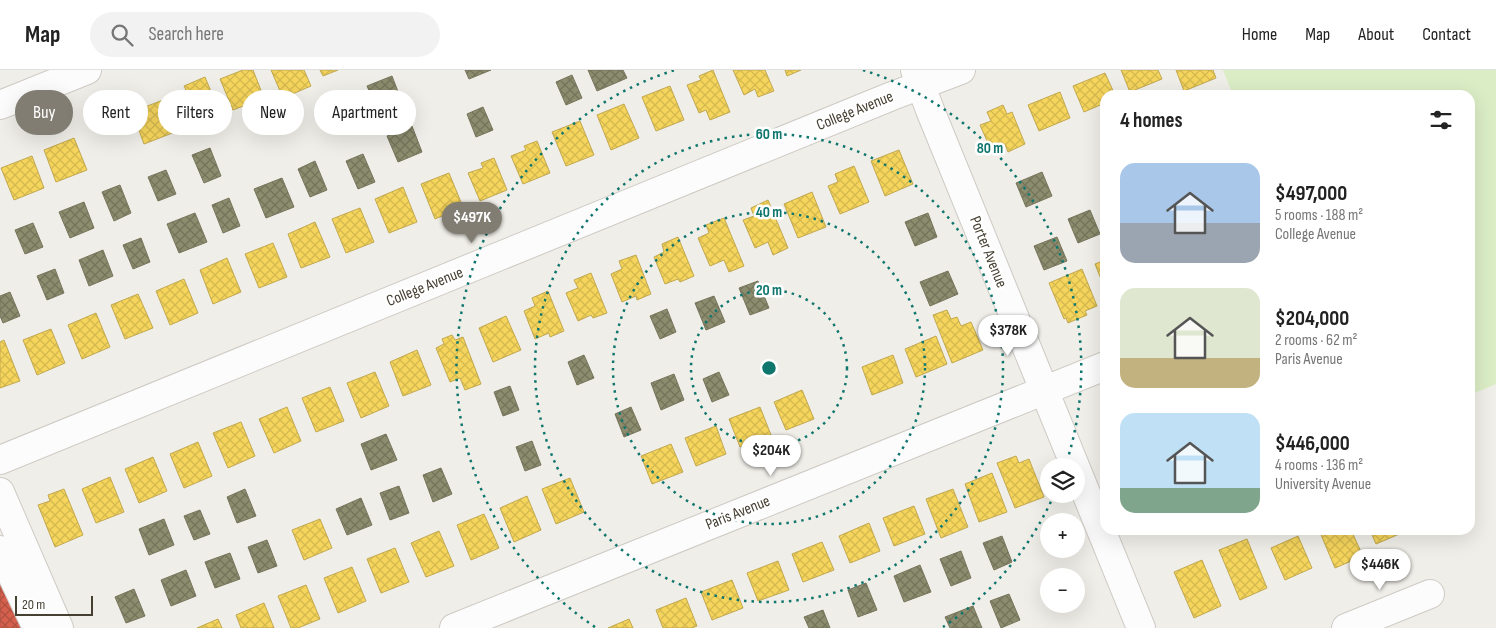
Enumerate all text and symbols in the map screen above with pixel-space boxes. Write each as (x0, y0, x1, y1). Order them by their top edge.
search box (90, 12, 440, 57)
text: Map (25, 20, 60, 49)
icon: search (108, 21, 136, 49)
text: Search here (148, 23, 224, 46)
text: Home (1242, 24, 1277, 45)
text: Map (1305, 24, 1330, 45)
text: About (1358, 24, 1394, 45)
text: Contact (1422, 24, 1471, 45)
street label: College Avenue (814, 87, 896, 135)
chip: Buy (15, 90, 73, 135)
chip: Rent (83, 90, 148, 135)
chip: Filters (158, 90, 232, 135)
chip: New (242, 90, 304, 135)
chip: Apartment (314, 90, 416, 135)
icon: filters (1427, 106, 1455, 134)
text: 4 homes (1120, 108, 1183, 133)
text: 60 m (756, 125, 782, 144)
text: 80 m (977, 139, 1003, 158)
text: $497,000 (1275, 181, 1347, 206)
icon: home (1160, 183, 1220, 243)
pin: $497K (437, 202, 507, 244)
text: 40 m (756, 203, 782, 222)
text: 5 rooms · 188 m² (1275, 206, 1363, 225)
text: $497K (453, 208, 491, 227)
street label: Porter Avenue (965, 213, 1011, 291)
text: College Avenue (1275, 225, 1356, 244)
street label: College Avenue (384, 263, 466, 311)
text: 20 m (756, 281, 782, 300)
text: $204,000 (1275, 306, 1349, 331)
icon: home (1160, 308, 1220, 368)
pin: $378K (973, 314, 1043, 357)
text: $378K (989, 321, 1027, 340)
text: 2 rooms · 62 m² (1275, 331, 1358, 350)
text: Paris Avenue (1275, 350, 1343, 369)
centre of rings (760, 359, 778, 377)
text: $446,000 (1275, 431, 1350, 456)
icon: home (1160, 433, 1220, 493)
pin: $204K (736, 434, 806, 477)
text: $204K (752, 441, 790, 460)
text: 4 rooms · 136 m² (1275, 456, 1363, 475)
map controls (1040, 458, 1085, 613)
button: layers (1040, 458, 1085, 503)
text: University Avenue (1275, 475, 1371, 494)
street label: Paris Avenue (703, 492, 773, 534)
button: + (1040, 513, 1085, 558)
pin: $446K (1345, 548, 1415, 591)
text: $446K (1361, 555, 1399, 574)
button: − (1040, 568, 1085, 613)
scale bar (15, 593, 92, 616)
text: 20 m (22, 596, 45, 613)

